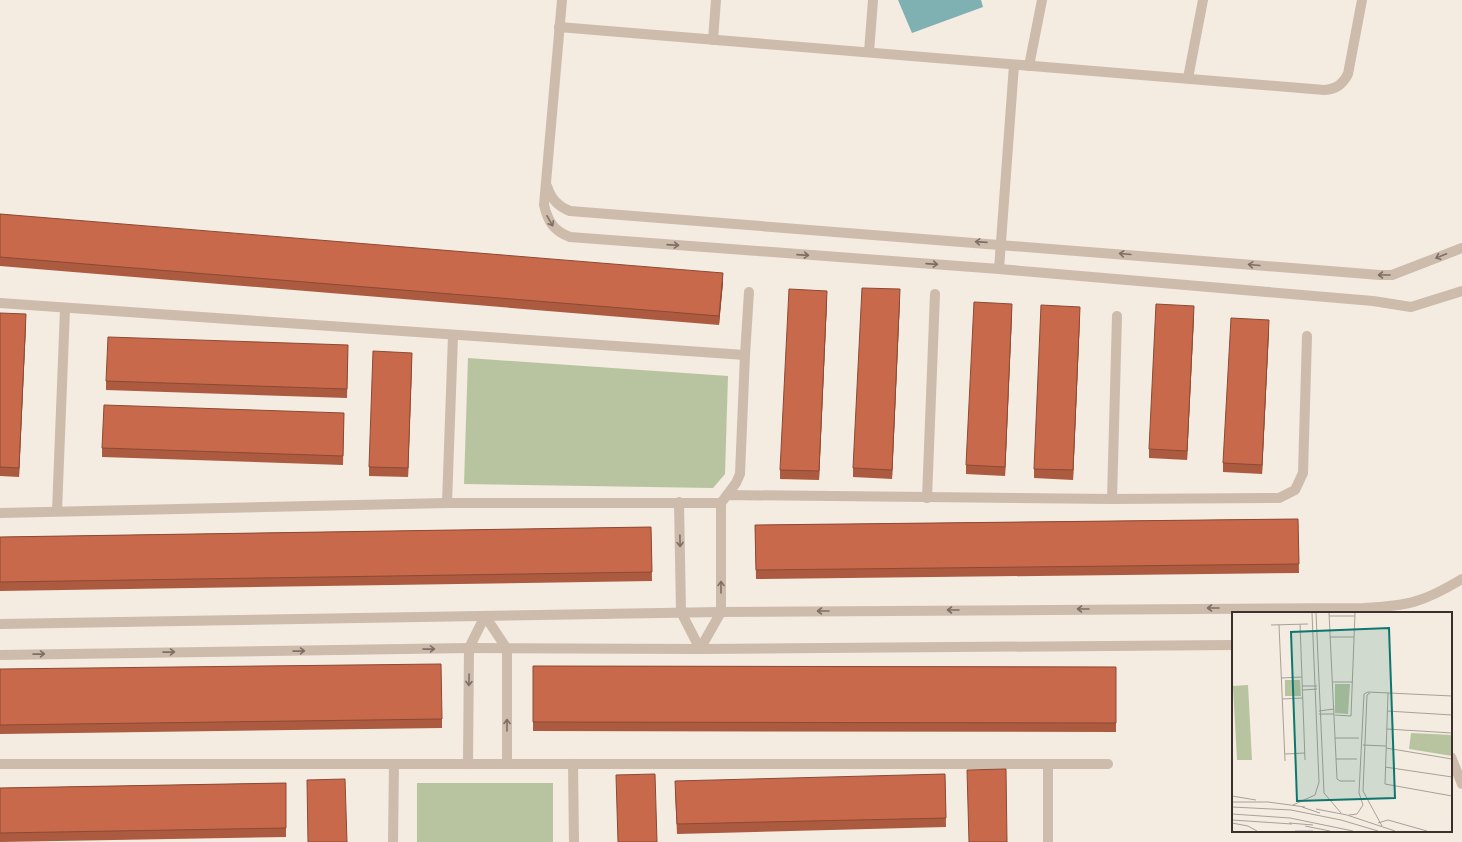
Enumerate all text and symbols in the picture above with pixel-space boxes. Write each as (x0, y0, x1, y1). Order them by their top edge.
one-way arrow (547, 215, 554, 227)
one-way arrow (975, 239, 988, 246)
one-way arrow (666, 241, 679, 248)
one-way arrow (1118, 250, 1131, 258)
one-way arrow (796, 251, 809, 258)
one-way arrow (1436, 253, 1448, 261)
one-way arrow (925, 261, 938, 268)
one-way arrow (1248, 261, 1261, 268)
one-way arrow (1378, 271, 1391, 279)
one-way arrow (676, 534, 683, 547)
one-way arrow (717, 581, 725, 594)
one-way arrow (1207, 604, 1220, 612)
one-way arrow (947, 606, 960, 614)
one-way arrow (1077, 606, 1090, 613)
one-way arrow (817, 607, 830, 615)
inset map (1232, 612, 1452, 832)
one-way arrow (422, 645, 435, 653)
one-way arrow (292, 647, 305, 655)
one-way arrow (162, 648, 175, 656)
one-way arrow (32, 650, 45, 658)
one-way arrow (465, 673, 473, 686)
one-way arrow (503, 719, 511, 732)

